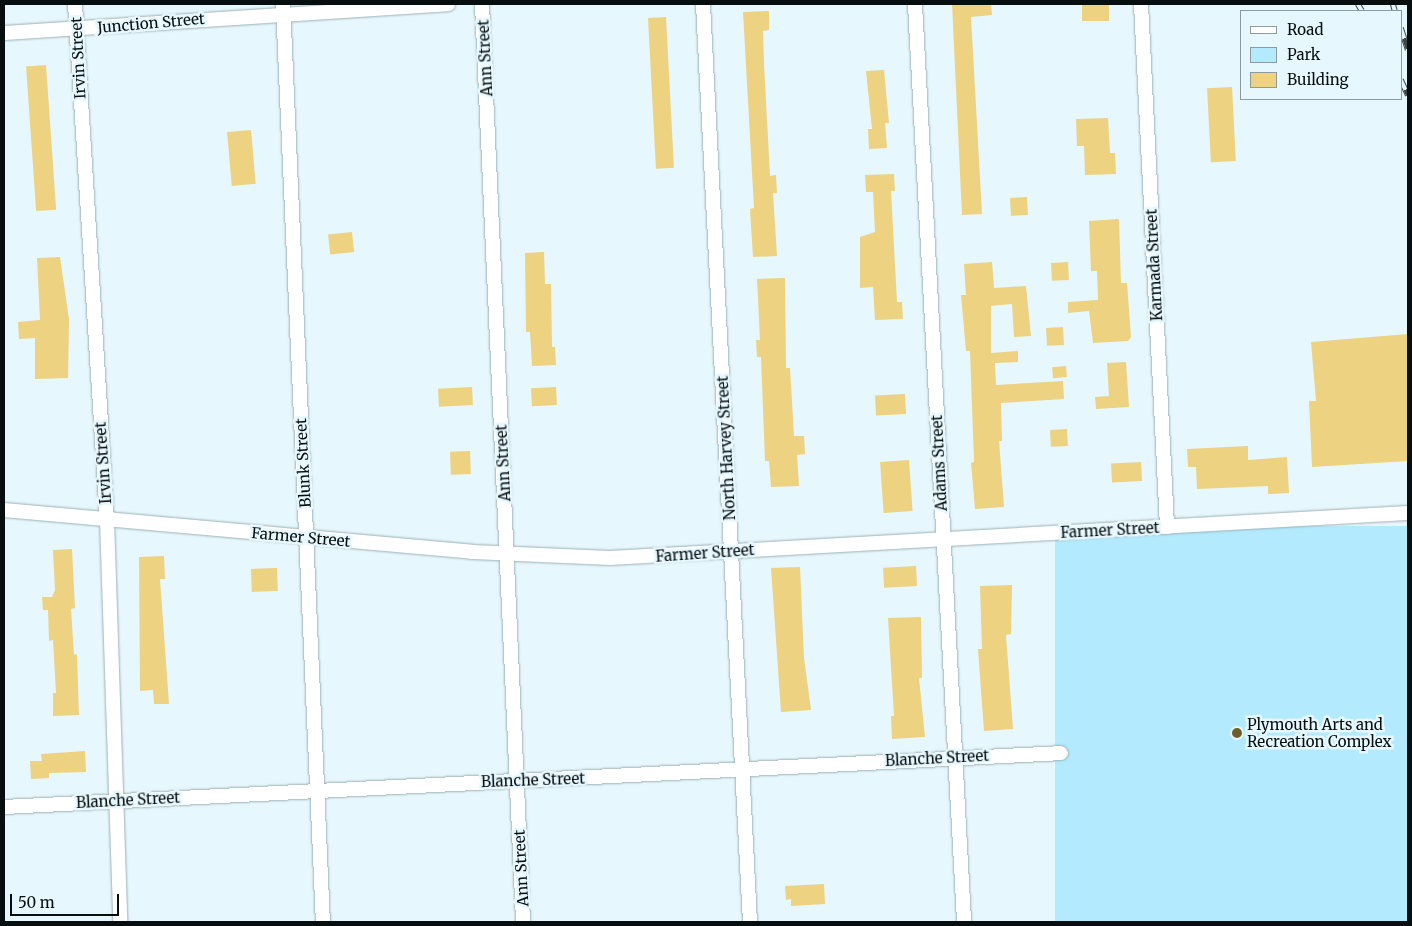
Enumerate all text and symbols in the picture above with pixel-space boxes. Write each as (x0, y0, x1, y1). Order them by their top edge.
street label: Junction Street (97, 9, 205, 37)
legend (1240, 10, 1402, 100)
street label: Irvin Street (67, 16, 89, 100)
street label: Ann Street (474, 19, 496, 97)
text: Road (1287, 20, 1323, 39)
text: Park (1287, 45, 1320, 64)
text: Building (1287, 70, 1349, 89)
street label: Karmada Street (1142, 208, 1166, 322)
street label: North Harvey Street (713, 375, 739, 521)
street label: Adams Street (927, 414, 951, 512)
street label: Blunk Street (292, 418, 314, 508)
street label: Irvin Street (91, 421, 115, 505)
street label: Ann Street (492, 424, 514, 502)
street label: Farmer Street (1060, 518, 1160, 542)
street label: Farmer Street (251, 524, 351, 550)
street label: Farmer Street (655, 541, 755, 565)
place label: Plymouth Arts and Recreation Complex (1247, 715, 1392, 750)
marker: Plymouth Arts and Recreation Complex (1231, 727, 1243, 739)
street label: Blanche Street (885, 746, 989, 770)
street label: Blanche Street (481, 769, 585, 791)
street label: Blanche Street (76, 788, 180, 812)
street label: Ann Street (510, 829, 532, 907)
scale bar (12, 884, 121, 916)
text: 50 m (18, 893, 55, 912)

